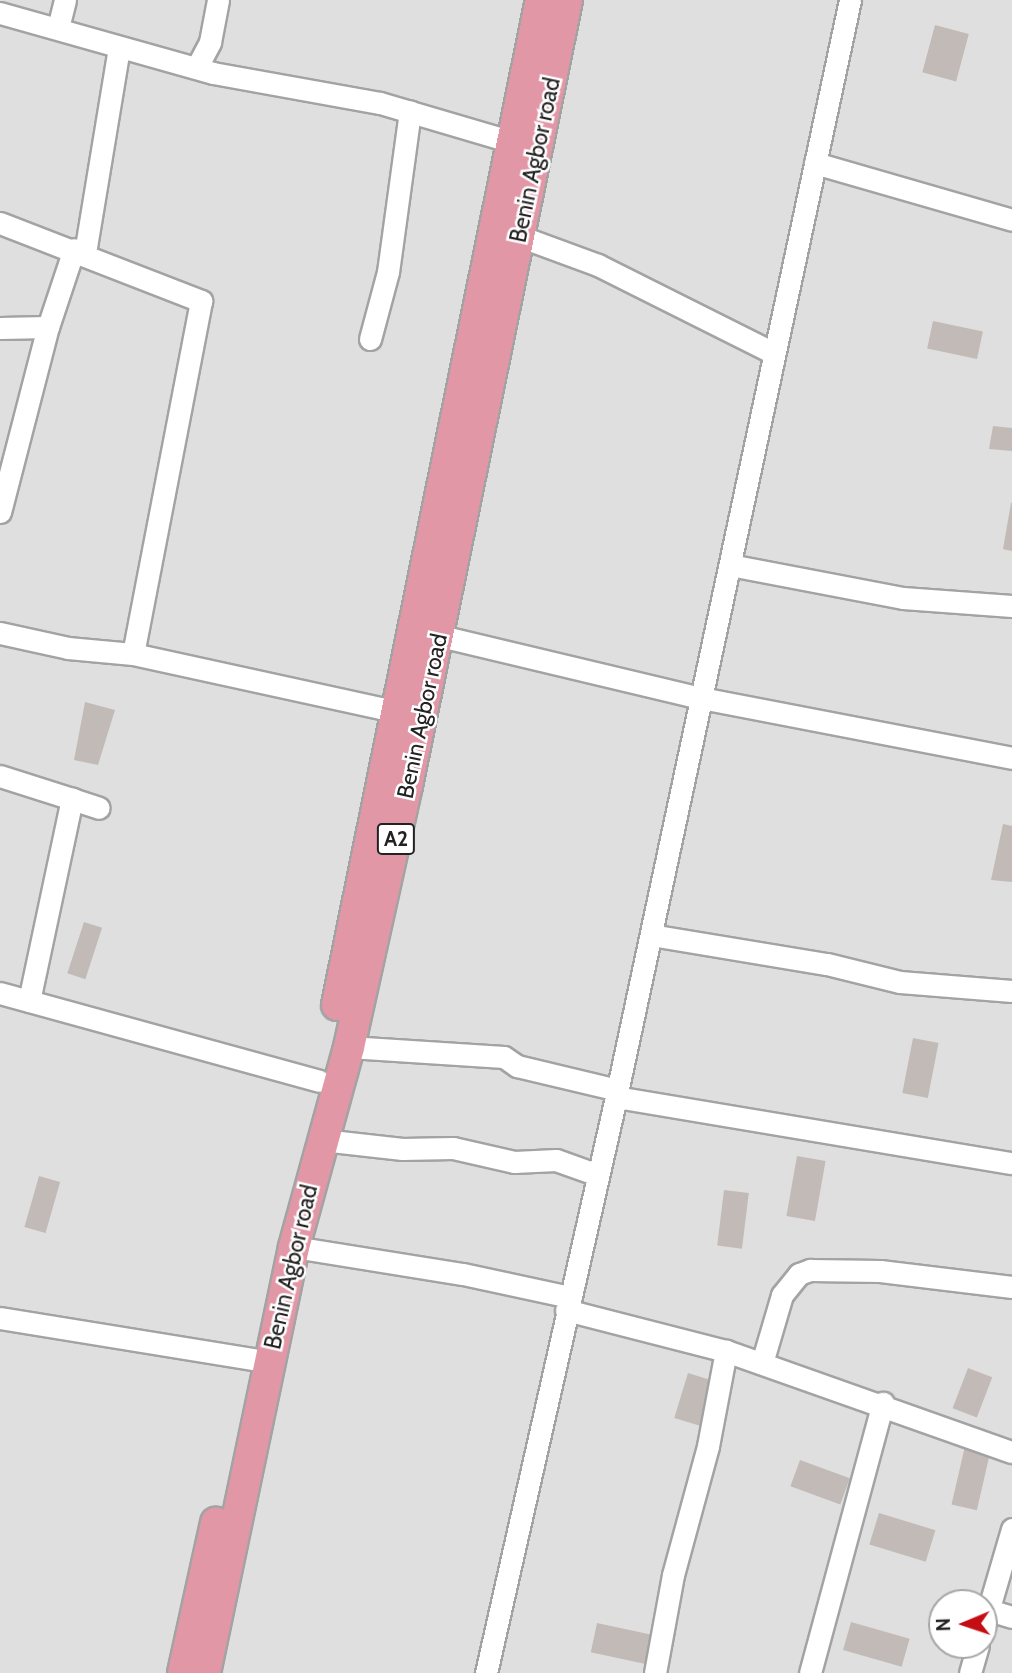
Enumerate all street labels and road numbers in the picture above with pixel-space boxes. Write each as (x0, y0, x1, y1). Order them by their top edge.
street label: Benin Agbor road (504, 75, 566, 245)
street label: Benin Agbor road (391, 631, 453, 801)
road number: A2 (377, 822, 415, 856)
street label: Benin Agbor road (259, 1182, 323, 1352)

